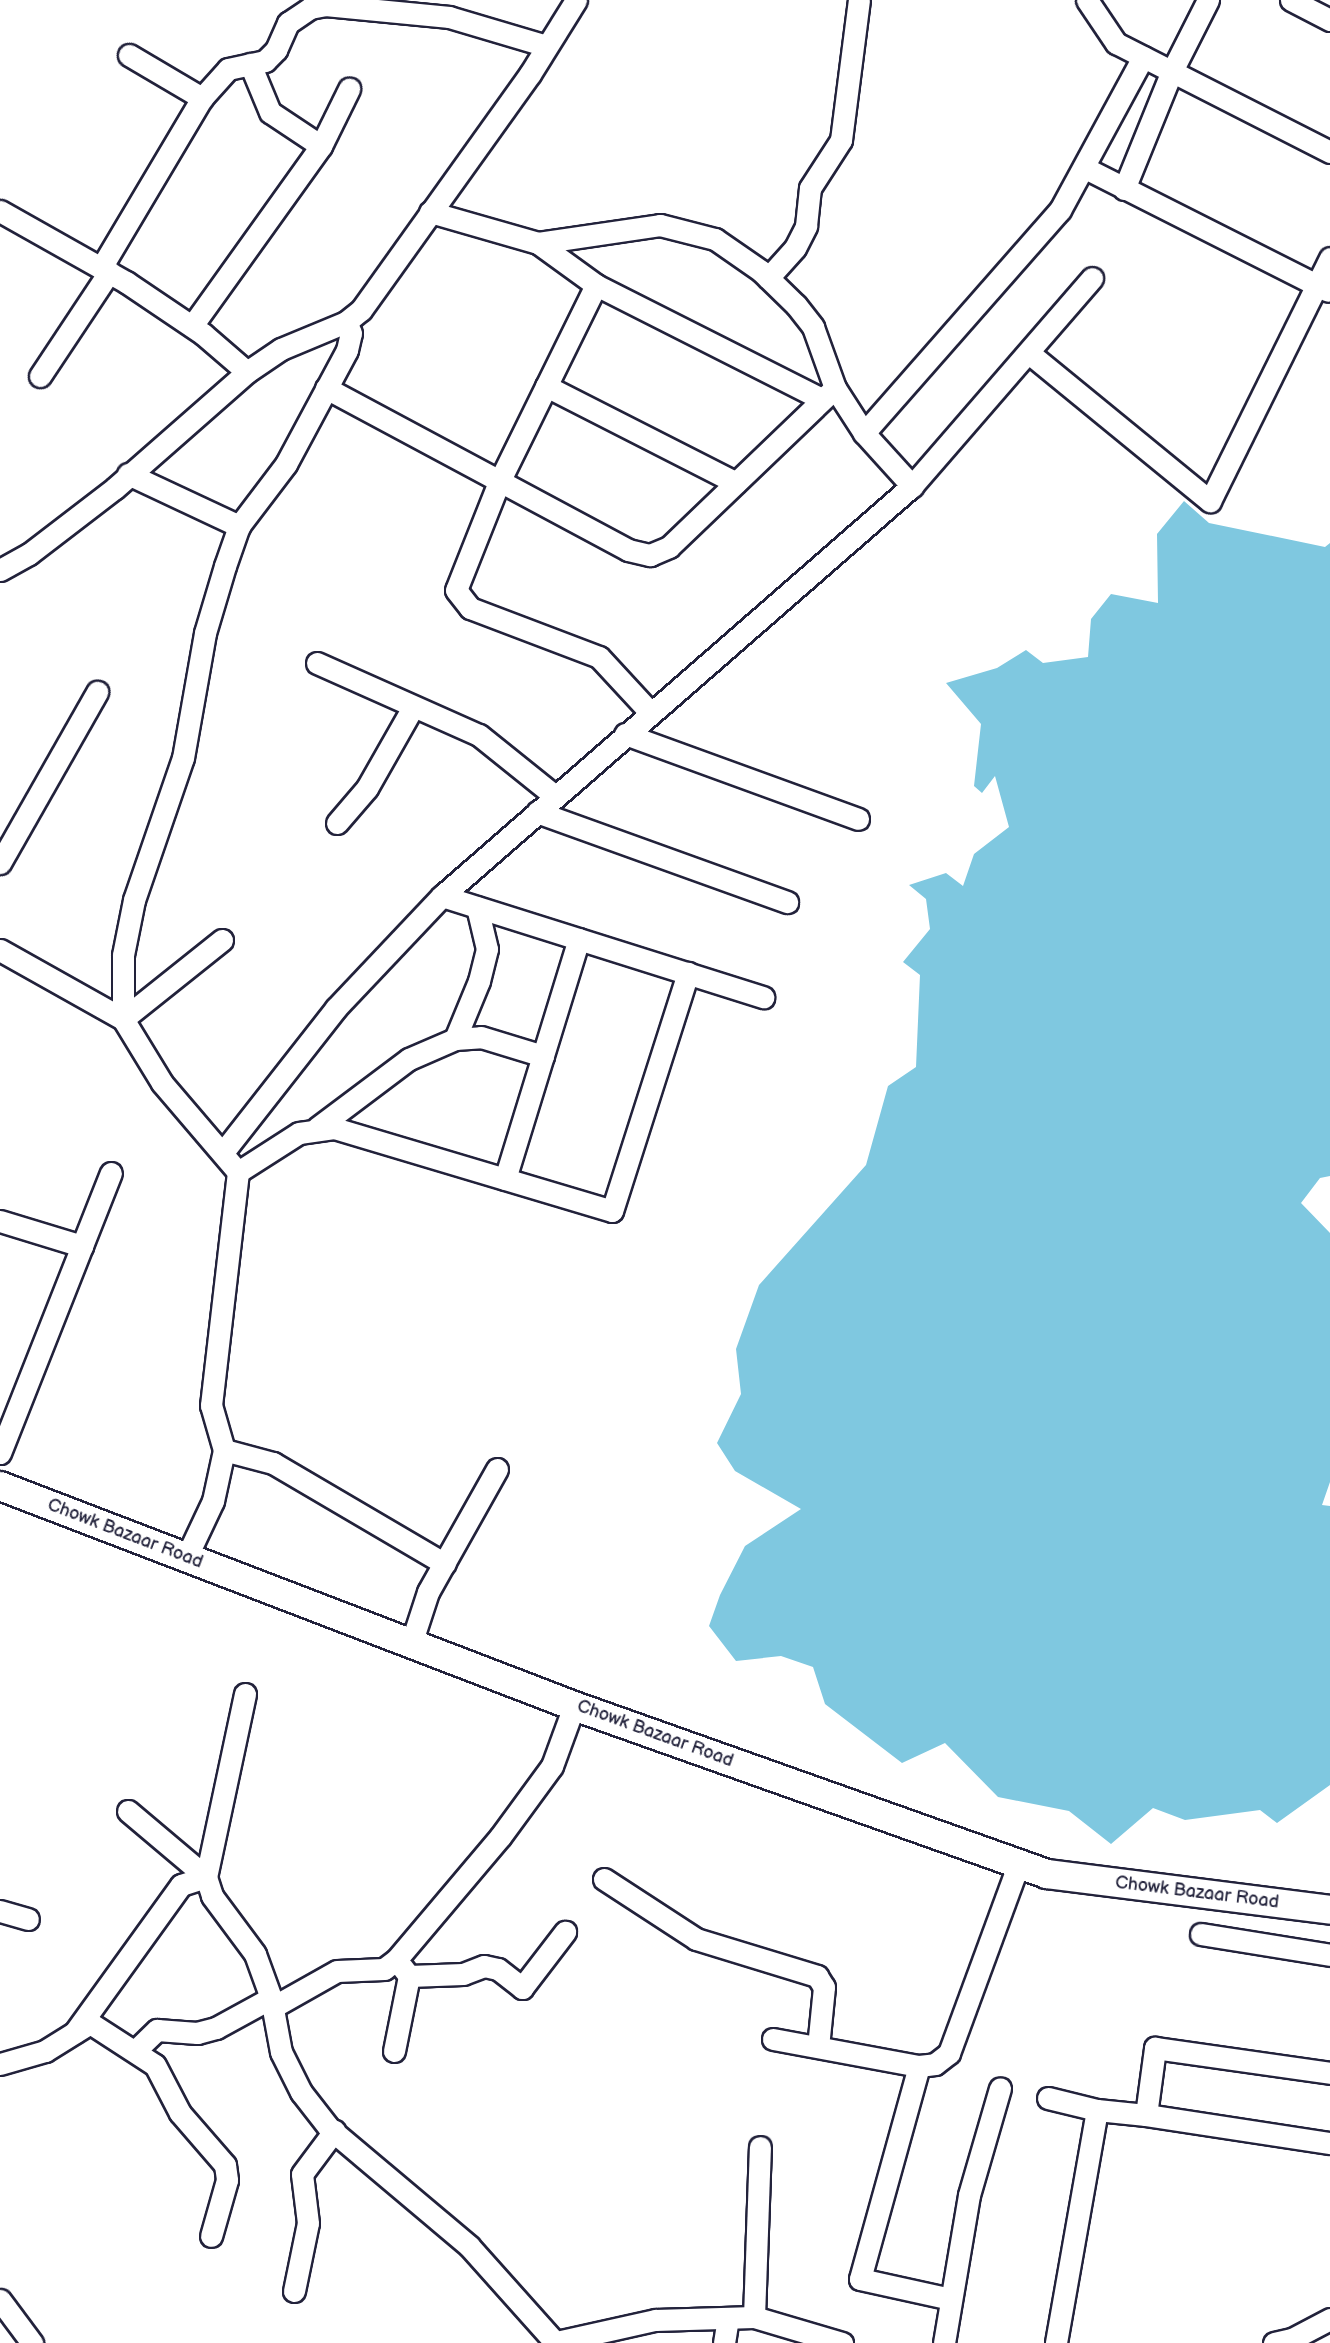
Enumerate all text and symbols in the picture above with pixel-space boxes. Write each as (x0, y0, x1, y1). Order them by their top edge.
street label: Chowk Bazaar Road (44, 1494, 206, 1574)
street label: Chowk Bazaar Road (574, 1696, 736, 1772)
street label: Chowk Bazaar Road (1114, 1872, 1280, 1914)

